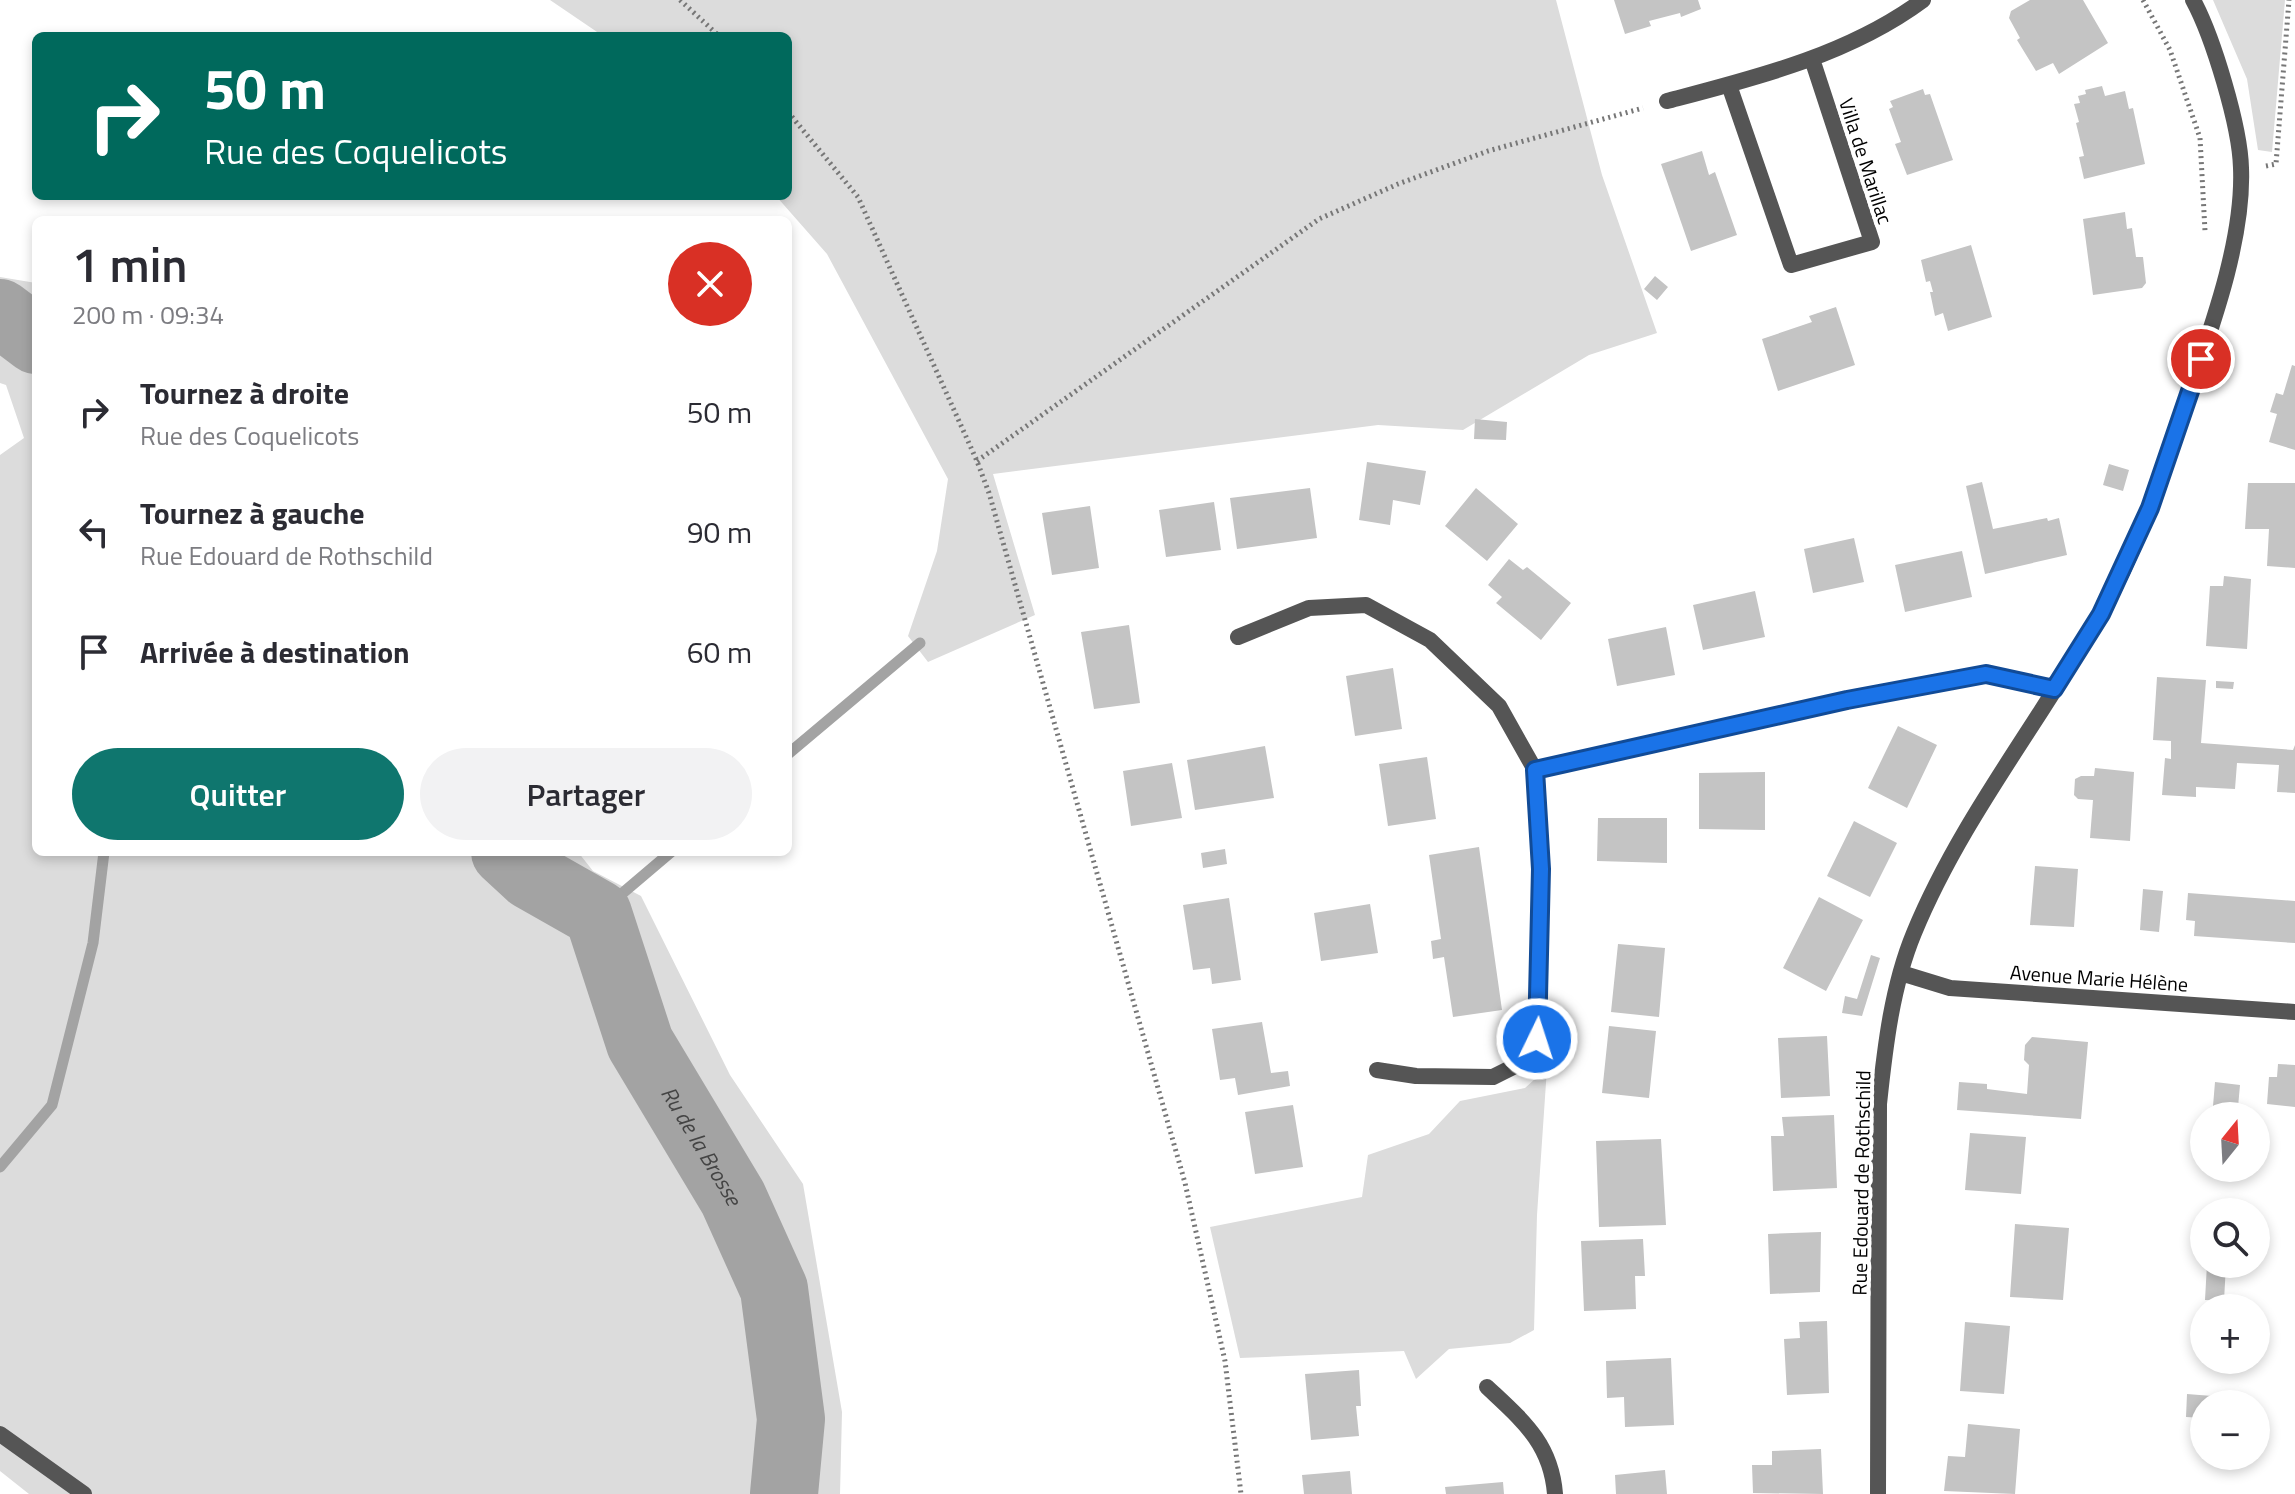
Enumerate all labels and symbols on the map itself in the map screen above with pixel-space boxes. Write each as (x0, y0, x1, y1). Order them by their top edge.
street label: Villa de Marillac (1831, 94, 1901, 228)
pin (2167, 325, 2235, 393)
street label: Avenue Marie Hélène (2009, 956, 2189, 1000)
position arrow (1495, 997, 1579, 1081)
street label: Rue Edouard de Rothschild (1844, 1070, 1878, 1296)
water label: Ru de la Brosse (653, 1080, 752, 1212)
north arrow (2190, 1102, 2270, 1182)

